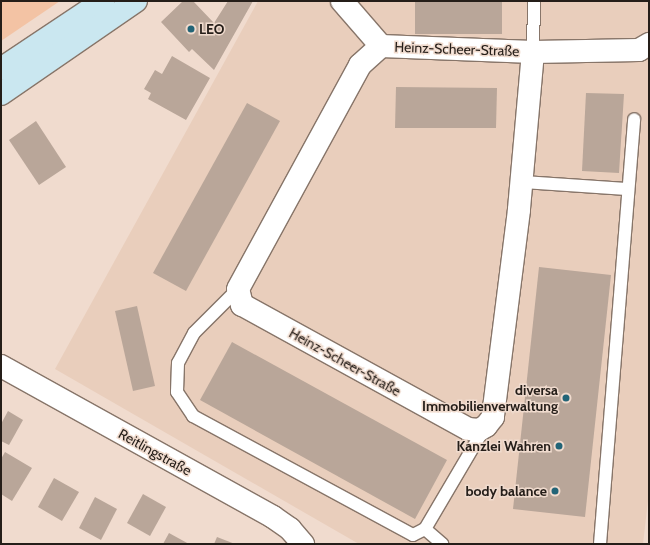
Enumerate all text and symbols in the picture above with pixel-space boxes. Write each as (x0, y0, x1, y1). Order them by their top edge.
place label: LEO (199, 21, 224, 37)
marker: LEO (186, 24, 196, 34)
street label: Heinz-Scheer-Straße (394, 38, 520, 60)
street label: Heinz-Scheer-Straße (286, 324, 404, 400)
place label: diversa Immobilienverwaltung (422, 382, 558, 414)
marker: diversa Immobilienverwaltung (561, 393, 571, 403)
street label: Reitlingstraße (116, 425, 194, 479)
place label: Kanzlei Wahren (457, 438, 551, 454)
marker: Kanzlei Wahren (554, 441, 564, 451)
place label: body balance (465, 483, 547, 499)
marker: body balance (550, 486, 560, 496)

